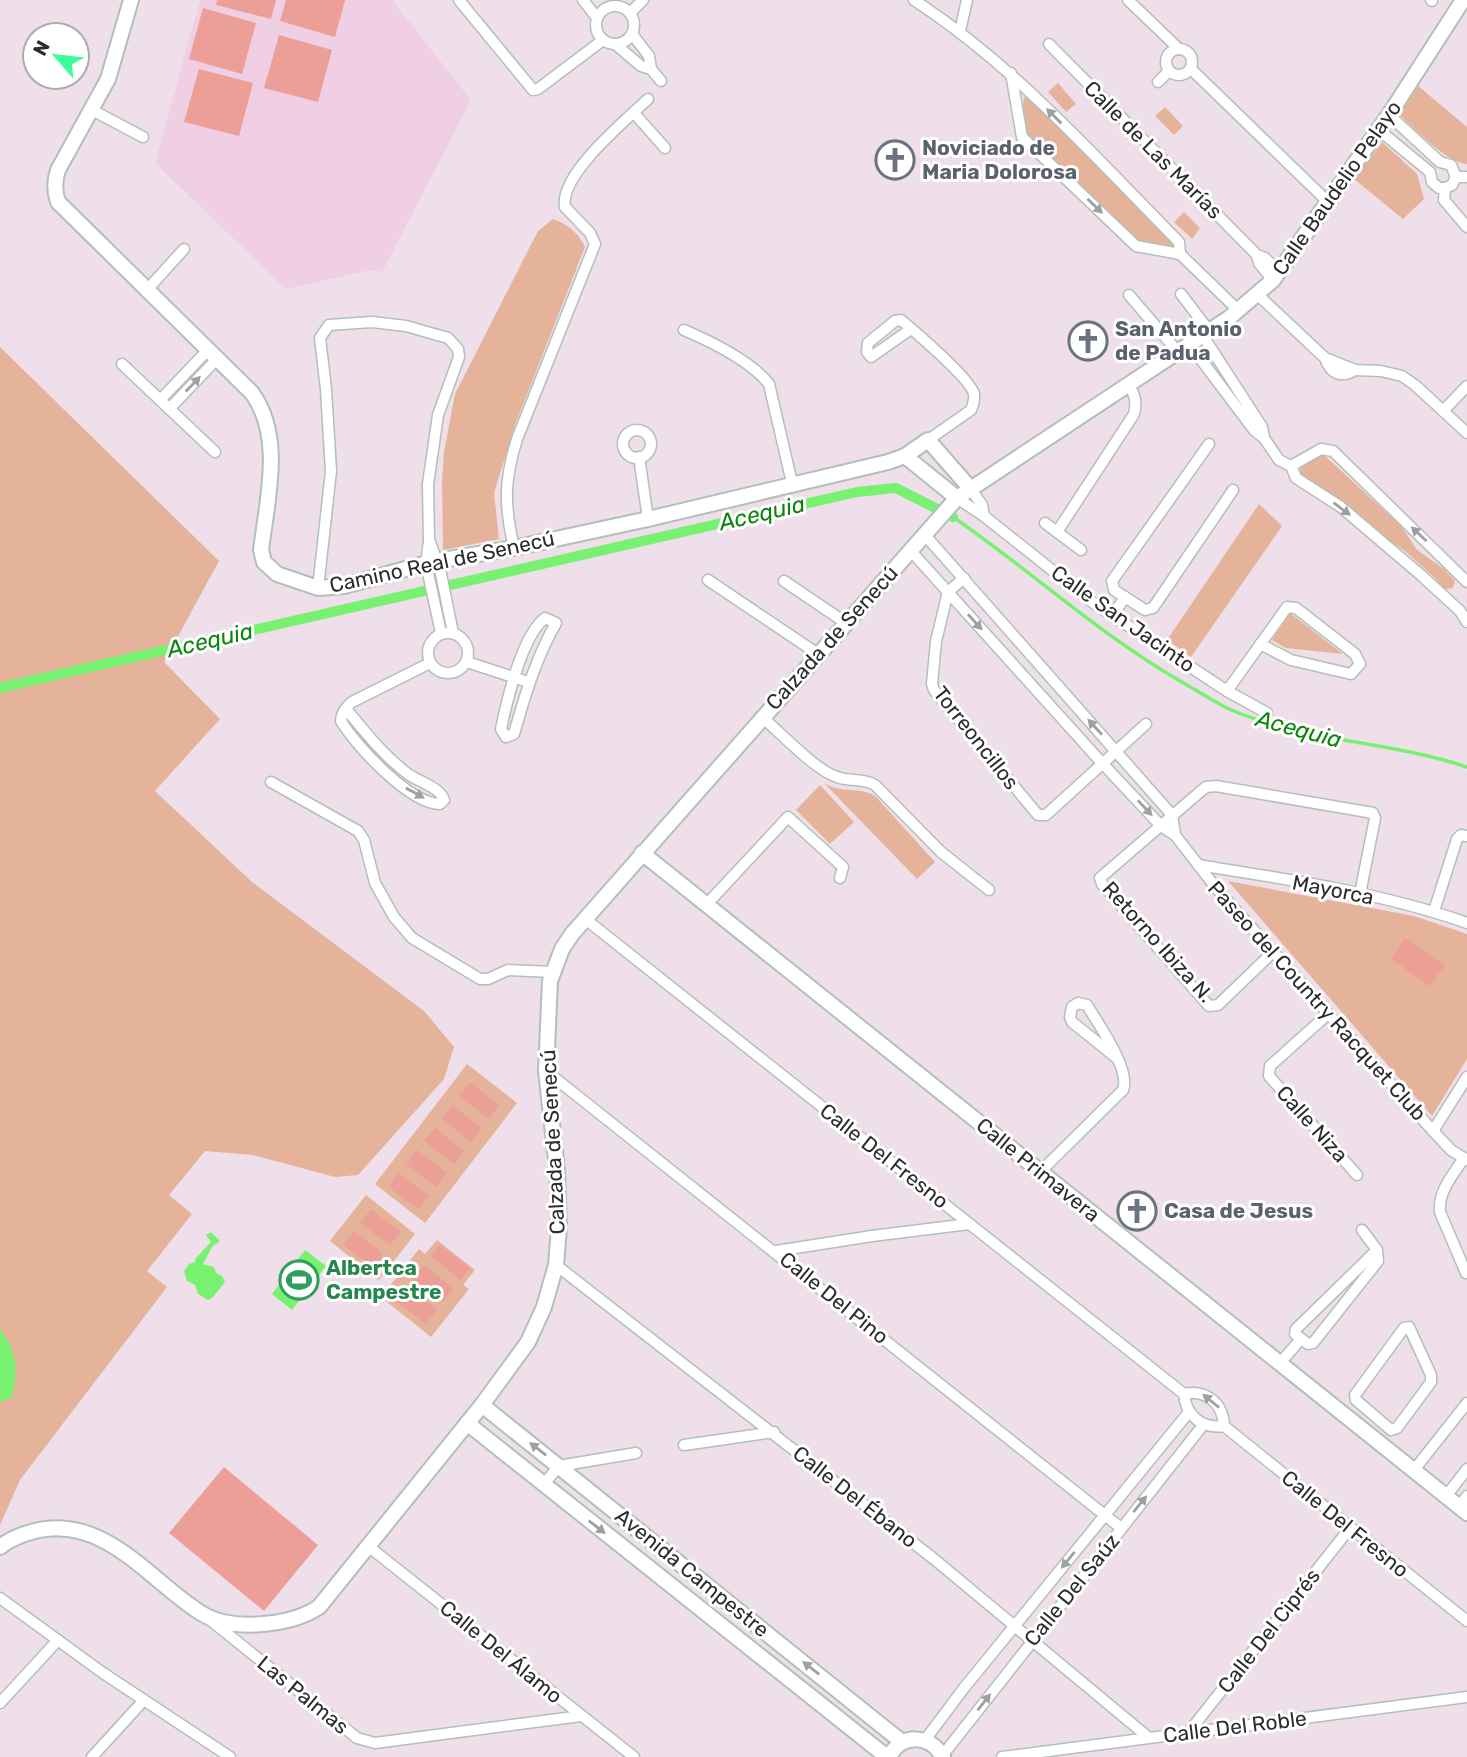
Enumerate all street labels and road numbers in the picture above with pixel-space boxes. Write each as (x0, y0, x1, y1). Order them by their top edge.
street label: Calle de Las Marías (1079, 75, 1228, 224)
street label: Calle Baudelio Pelayo (1267, 96, 1406, 280)
street label: Camino Real de Senecú (327, 525, 557, 598)
street label: Calle San Jacinto (1047, 560, 1200, 677)
street label: Calzada de Senecú (760, 561, 903, 715)
street label: Torreoncillos (928, 681, 1024, 794)
street label: Mayorca (1290, 869, 1376, 910)
street label: Retorno Ibiza N. (1098, 876, 1219, 1007)
street label: Paseo del Country Racquet Club (1203, 876, 1432, 1126)
street label: Calzada de Senecú (535, 1049, 570, 1235)
street label: Calle Niza (1271, 1080, 1353, 1167)
street label: Calle Del Fresno (815, 1098, 954, 1214)
street label: Calle Primavera (972, 1112, 1105, 1227)
street label: Calle Del Pino (775, 1246, 894, 1349)
street label: Calle Del Ébano (788, 1440, 922, 1553)
street label: Calle Del Fresno (1277, 1465, 1414, 1582)
street label: Avenida Campestre (610, 1503, 774, 1642)
street label: Calle Del Saúz (1019, 1529, 1124, 1651)
street label: Calle Del Ciprés (1212, 1564, 1325, 1698)
street label: Calle Del Álamo (435, 1595, 568, 1709)
street label: Las Palmas (253, 1650, 354, 1739)
street label: Calle Del Roble (1162, 1705, 1308, 1748)

